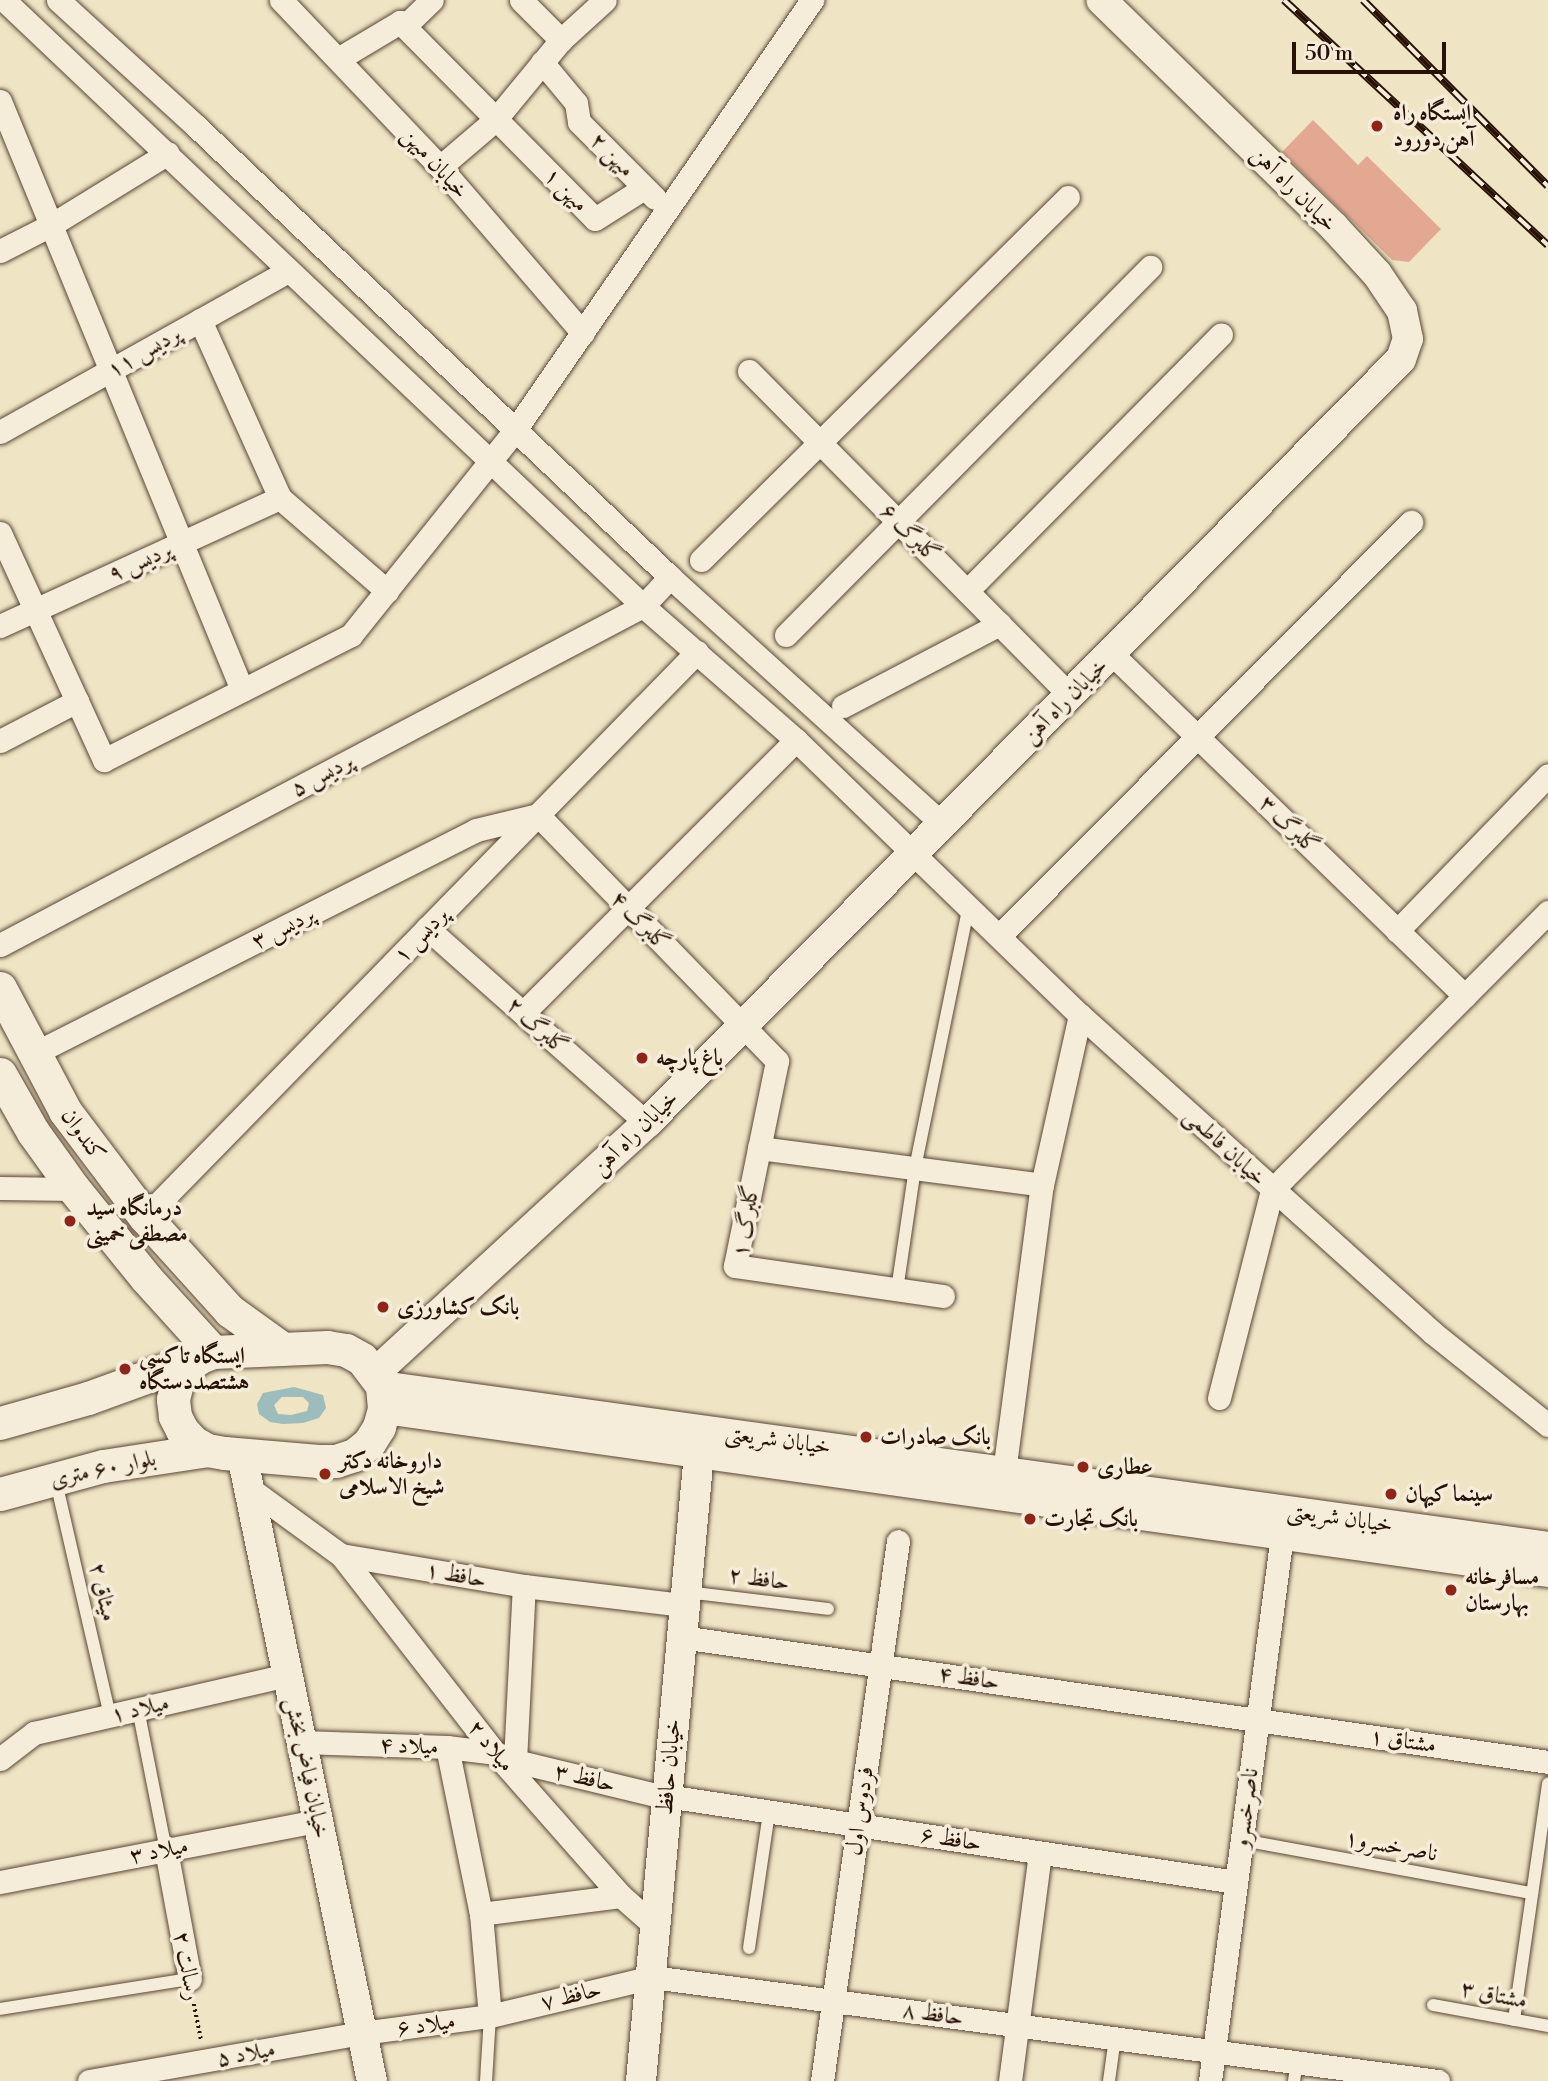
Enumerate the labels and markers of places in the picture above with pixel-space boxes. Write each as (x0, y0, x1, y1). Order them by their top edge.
place label: ایستگاه راه آهن دورود (1393, 99, 1474, 153)
marker: ایستگاه راه آهن دورود (1367, 116, 1387, 136)
place label: باغ پارچه (656, 1044, 723, 1072)
marker: باغ پارچه (634, 1050, 650, 1066)
place label: درمانگاه سید مصطفی خمینی (86, 1194, 188, 1248)
marker: درمانگاه سید مصطفی خمینی (60, 1211, 80, 1231)
place label: بانک کشاورزی (397, 1293, 519, 1321)
marker: بانک کشاورزی (375, 1299, 391, 1315)
place label: ایستگاه تاکسی هشتصددستگاه (139, 1342, 249, 1396)
marker: ایستگاه تاکسی هشتصددستگاه (117, 1361, 133, 1377)
place label: بانک صادرات (880, 1423, 991, 1451)
marker: بانک صادرات (858, 1429, 874, 1445)
place label: داروخانه دکتر شیخ الاسلامی (339, 1447, 445, 1501)
place label: عطاری (1097, 1453, 1153, 1481)
marker: عطاری (1075, 1459, 1091, 1475)
marker: داروخانه دکتر شیخ الاسلامی (317, 1466, 333, 1482)
place label: سینما کیهان (1405, 1480, 1493, 1508)
marker: سینما کیهان (1383, 1486, 1399, 1502)
place label: بانک تجارت (1044, 1505, 1138, 1533)
marker: بانک تجارت (1022, 1511, 1038, 1527)
place label: مسافرخانه بهارستان (1465, 1563, 1539, 1617)
marker: مسافرخانه بهارستان (1443, 1582, 1459, 1598)

